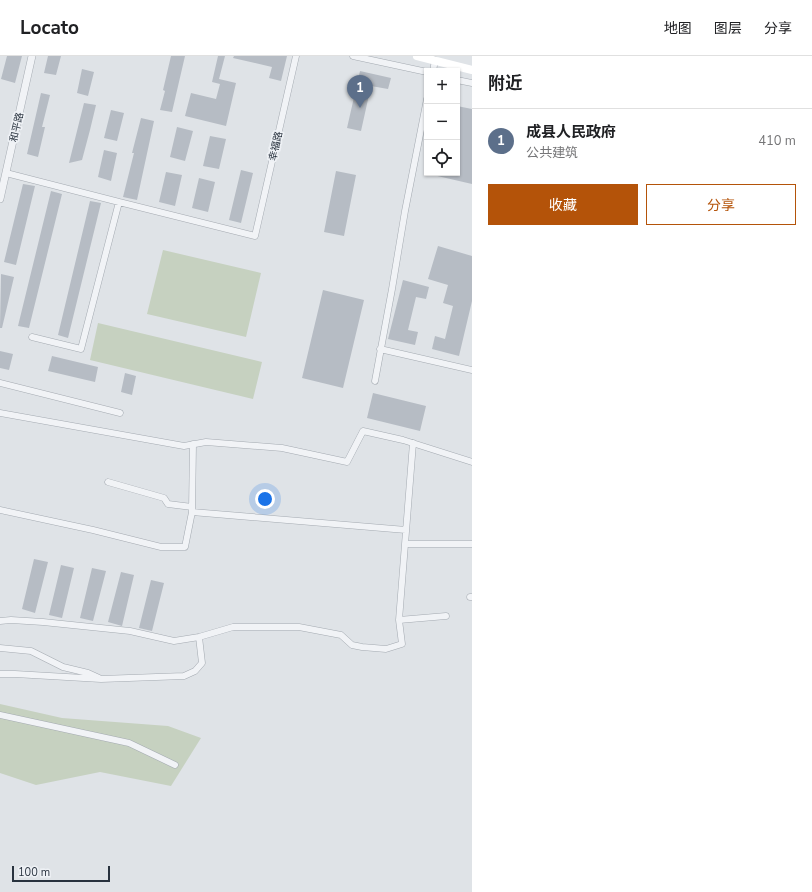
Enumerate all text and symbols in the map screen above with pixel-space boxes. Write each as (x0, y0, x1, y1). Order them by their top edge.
text: Locato (20, 15, 79, 41)
text: 地图 (664, 19, 692, 38)
text: 图层 (714, 19, 742, 38)
text: 分享 (764, 19, 792, 38)
map controls (424, 68, 460, 176)
button: + (424, 68, 460, 104)
text: 附近 (488, 72, 522, 95)
pin: 1 (347, 75, 373, 108)
button: − (424, 104, 460, 140)
street label: 和平路 (7, 111, 27, 143)
text: 成县人民政府 (526, 122, 616, 142)
street label: 幸福路 (266, 130, 286, 162)
text: 1 (497, 132, 505, 150)
text: 410 m (758, 132, 796, 150)
button: locate (424, 140, 460, 176)
text: 公共建筑 (526, 144, 578, 162)
button: 收藏 (488, 184, 638, 225)
button: 分享 (646, 184, 796, 225)
your location (255, 489, 275, 509)
scale bar (12, 864, 110, 883)
text: 100 m (18, 865, 50, 880)

